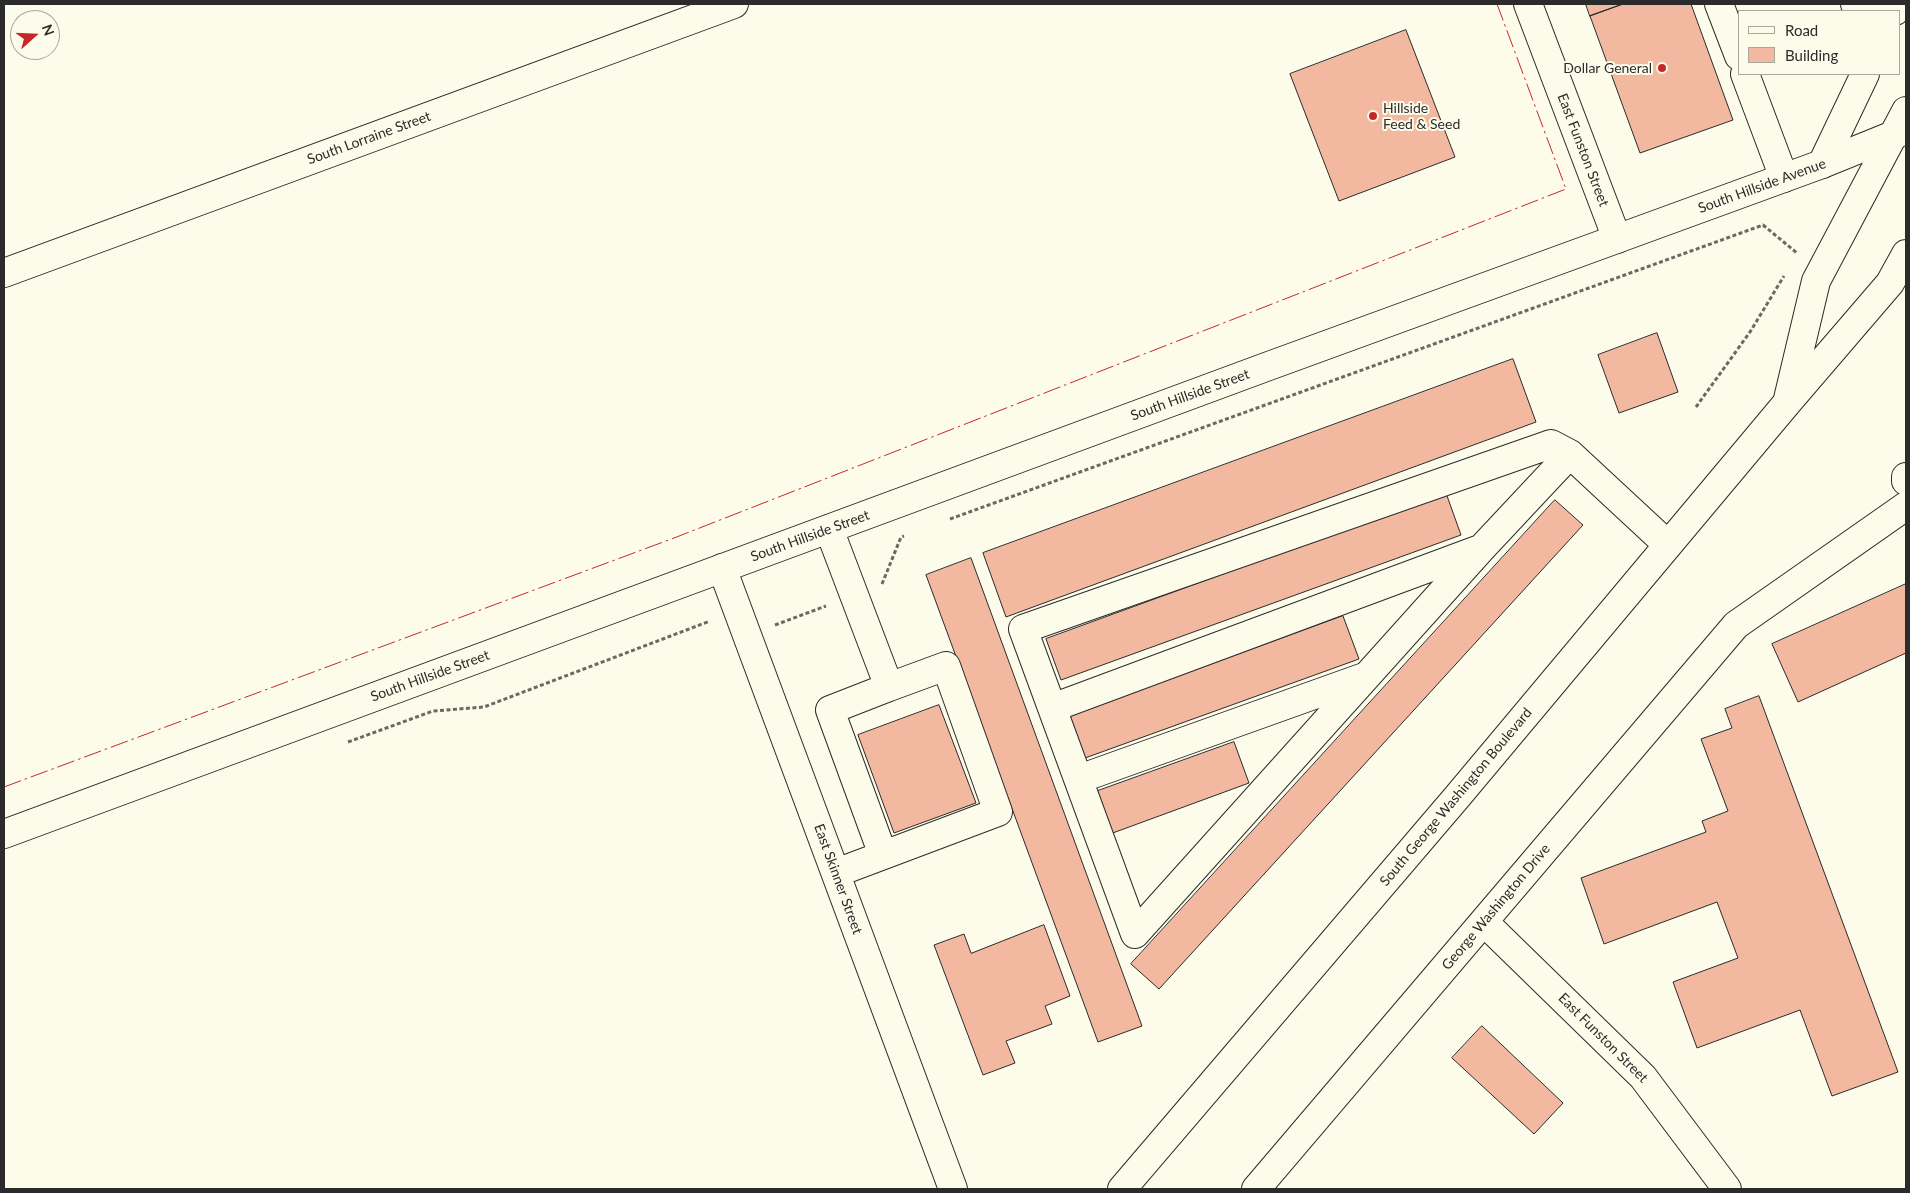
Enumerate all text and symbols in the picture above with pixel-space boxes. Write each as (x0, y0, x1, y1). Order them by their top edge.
north arrow (10, 10, 60, 60)
legend (1738, 10, 1900, 75)
text: Road (1785, 21, 1818, 39)
text: N (39, 22, 58, 38)
text: Building (1785, 46, 1838, 64)
place label: Dollar General (1563, 60, 1652, 76)
marker: Dollar General (1656, 62, 1668, 74)
street label: East Funston Street (1554, 91, 1612, 209)
place label: Hillside Feed & Seed (1383, 100, 1460, 132)
street label: South Lorraine Street (305, 108, 433, 168)
marker: Hillside Feed & Seed (1367, 110, 1379, 122)
street label: South Hillside Avenue (1696, 155, 1828, 217)
street label: South Hillside Street (1128, 366, 1252, 424)
street label: South Hillside Street (748, 507, 872, 565)
street label: South Hillside Street (368, 647, 492, 705)
street label: South George Washington Boulevard (1376, 704, 1536, 890)
street label: East Skinner Street (810, 822, 866, 936)
street label: George Washington Drive (1438, 841, 1554, 973)
street label: East Funston Street (1555, 990, 1651, 1086)

